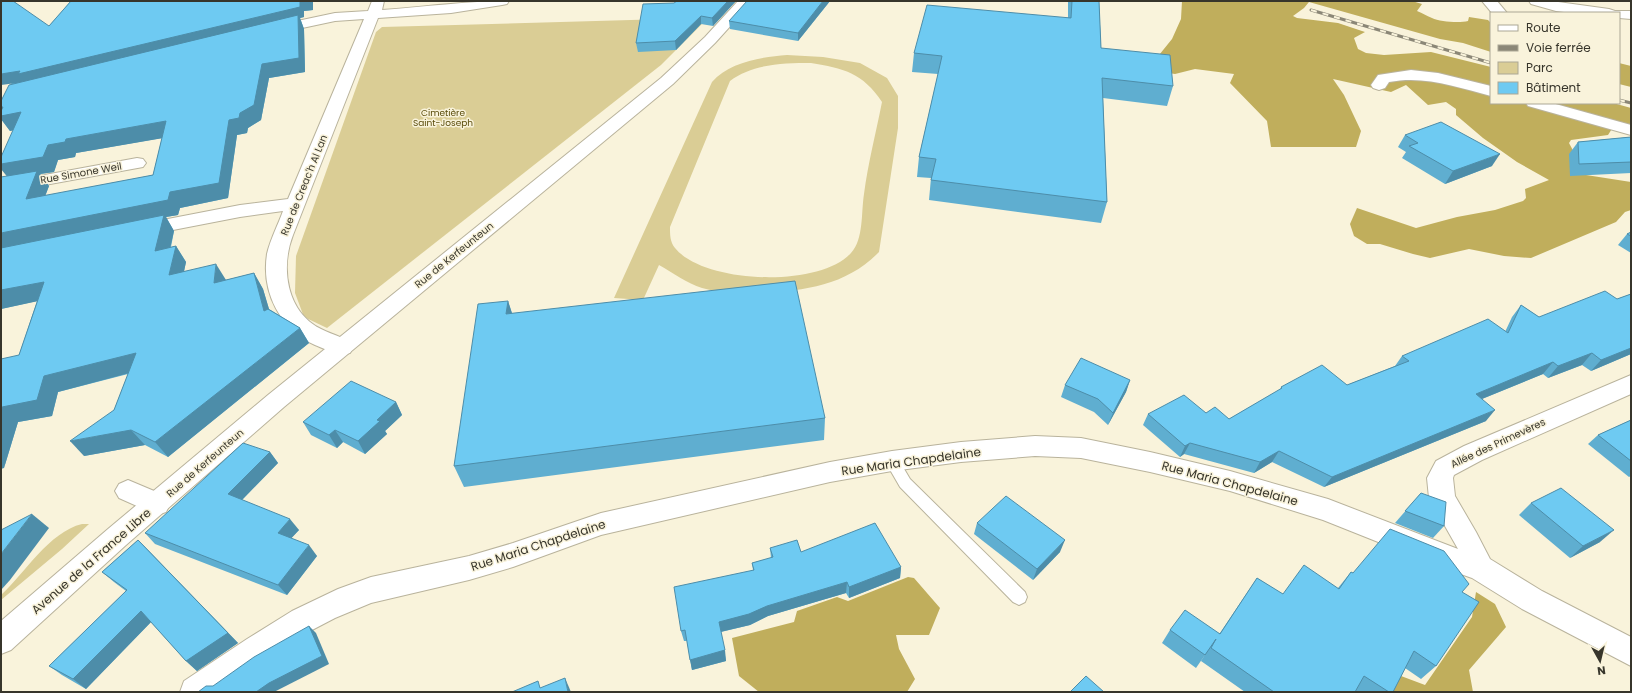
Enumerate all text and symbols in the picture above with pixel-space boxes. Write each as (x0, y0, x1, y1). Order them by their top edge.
legend (1490, 12, 1620, 104)
text: Route (1526, 19, 1560, 36)
text: Voie ferrée (1526, 39, 1591, 56)
text: Parc (1526, 59, 1553, 76)
text: Bâtiment (1526, 79, 1581, 96)
park label: Cimetière Saint-Joseph (413, 107, 473, 129)
street label: Rue de Creac'h Al Lan (277, 132, 331, 238)
street label: Rue Simone Weil (39, 158, 123, 188)
street label: Rue de Kerfeunteun (411, 218, 497, 292)
street label: Allée des Primevères (1448, 414, 1548, 472)
street label: Rue de Kerfeunteun (163, 425, 247, 501)
street label: Rue Maria Chapdelaine (840, 443, 982, 479)
street label: Rue Maria Chapdelaine (1160, 457, 1300, 509)
street label: Avenue de la France Libre (27, 504, 155, 618)
street label: Rue Maria Chapdelaine (468, 515, 608, 575)
north arrow (1580, 641, 1620, 681)
text: N (1596, 662, 1607, 679)

